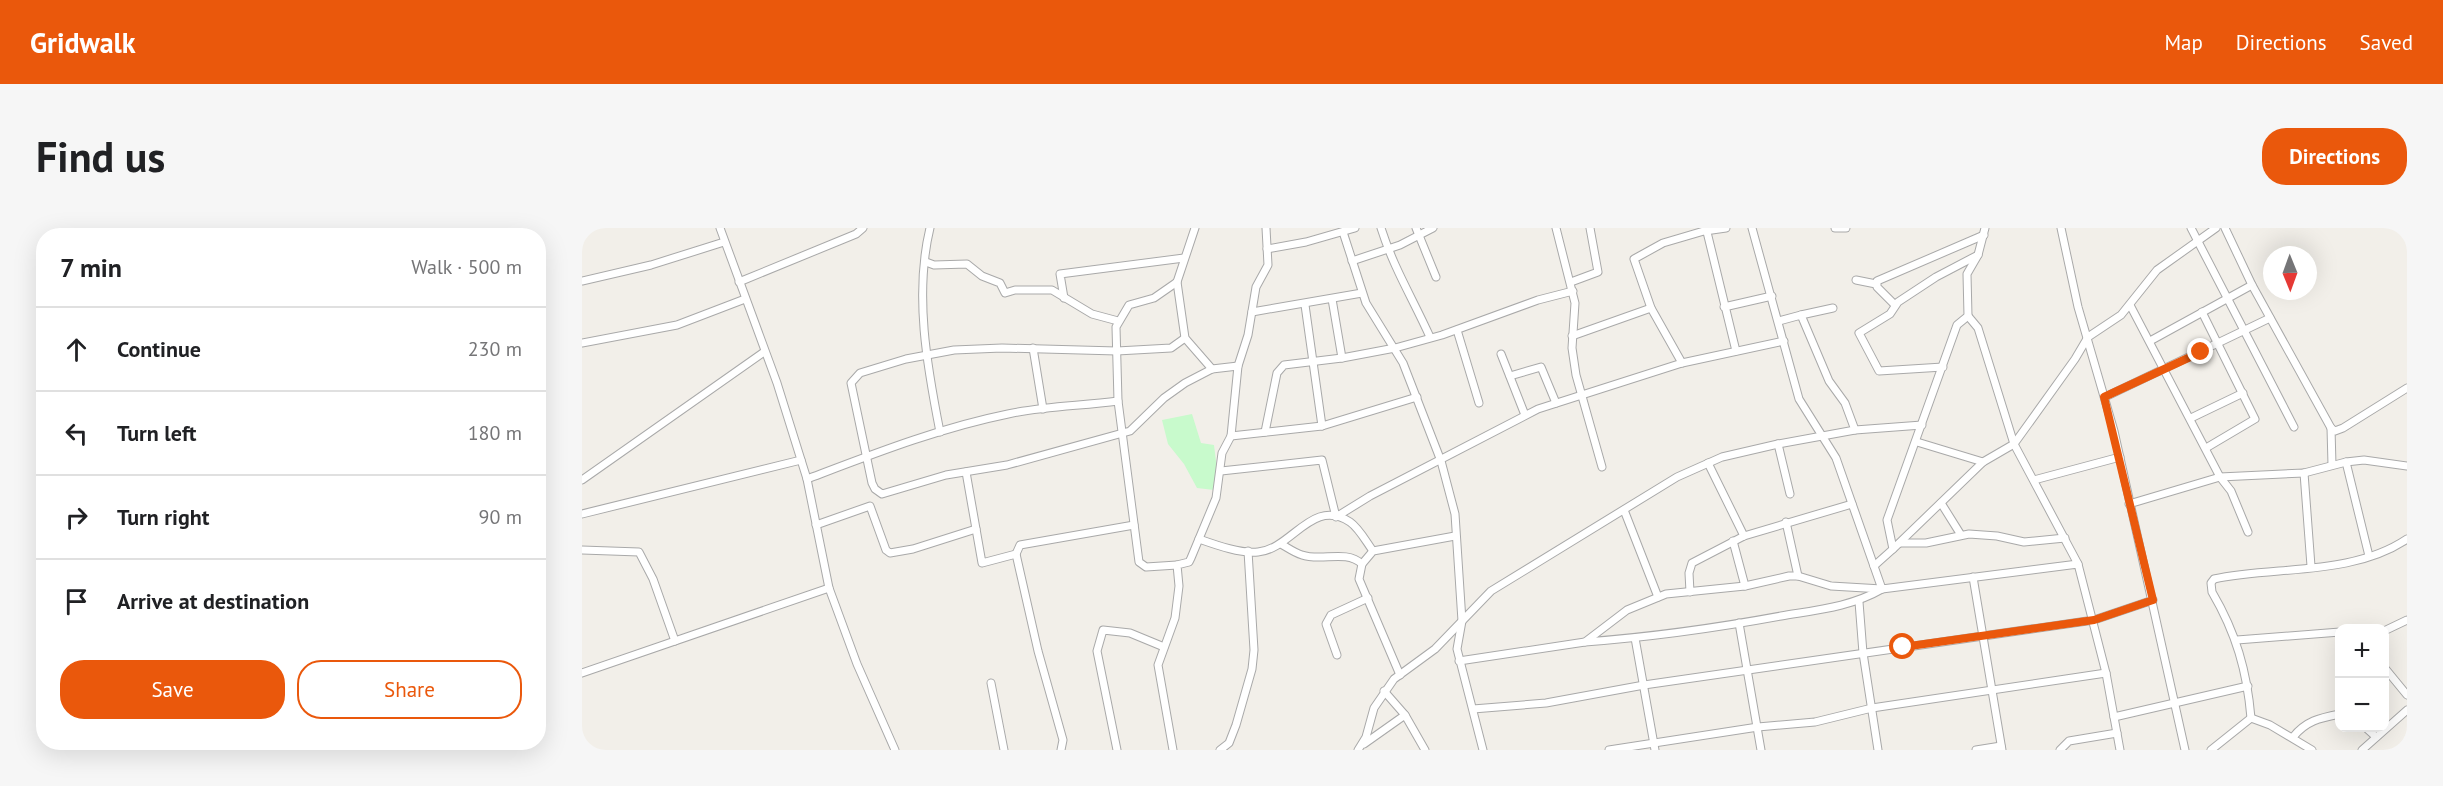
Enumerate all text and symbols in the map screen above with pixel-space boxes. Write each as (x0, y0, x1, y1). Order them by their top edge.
text: Gridwalk (30, 24, 136, 61)
text: Map (2164, 29, 2203, 56)
text: Directions (2236, 29, 2327, 56)
text: Saved (2360, 29, 2413, 56)
button: Directions (2262, 128, 2407, 185)
text: Find us (36, 129, 165, 184)
north arrow (2263, 246, 2317, 300)
text: 7 min (60, 251, 122, 284)
text: Walk · 500 m (411, 254, 522, 280)
icon: ahead (60, 333, 93, 366)
text: Continue (117, 335, 201, 363)
text: 230 m (468, 336, 522, 362)
route end (2187, 338, 2213, 364)
icon: left (60, 417, 93, 450)
text: Turn left (117, 419, 197, 447)
text: 180 m (468, 420, 522, 446)
icon: right (60, 501, 93, 534)
text: Turn right (117, 503, 209, 531)
text: 90 m (479, 504, 522, 530)
icon: arrive (60, 585, 93, 618)
text: Arrive at destination (117, 587, 309, 615)
map controls (2335, 624, 2389, 732)
button: + (2335, 624, 2389, 678)
route start (1889, 633, 1915, 659)
button: Save (60, 660, 285, 719)
button: Share (297, 660, 522, 719)
button: − (2335, 678, 2389, 732)

